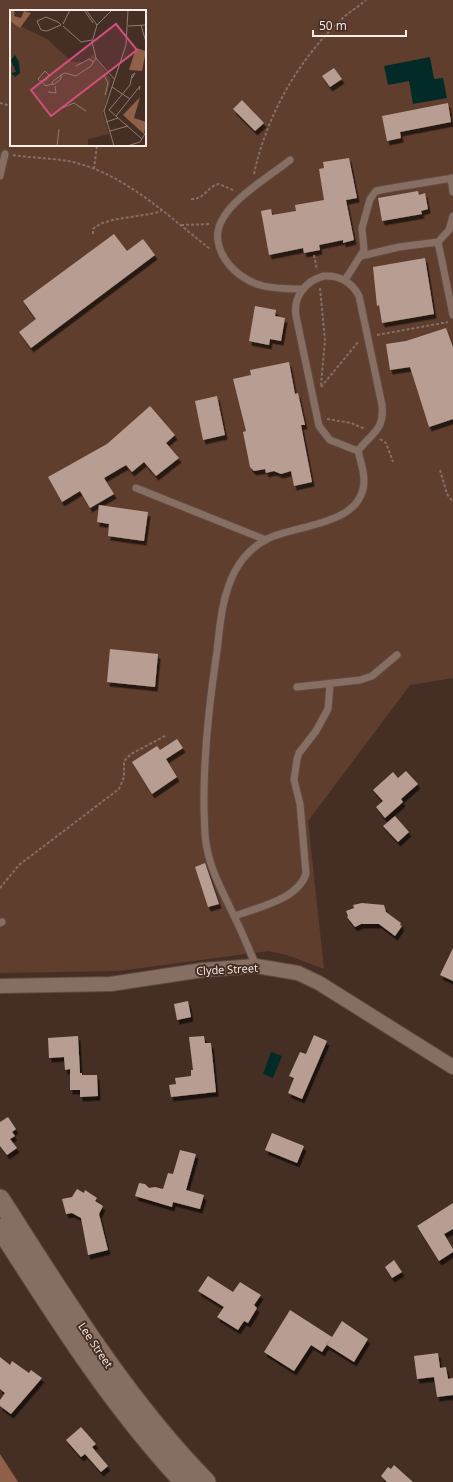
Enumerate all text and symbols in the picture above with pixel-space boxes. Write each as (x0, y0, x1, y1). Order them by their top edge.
inset map (10, 10, 146, 146)
scale bar (313, 12, 406, 38)
text: 50 m (319, 17, 347, 34)
street label: Clyde Street (196, 960, 258, 978)
street label: Lee Street (75, 1319, 117, 1371)

